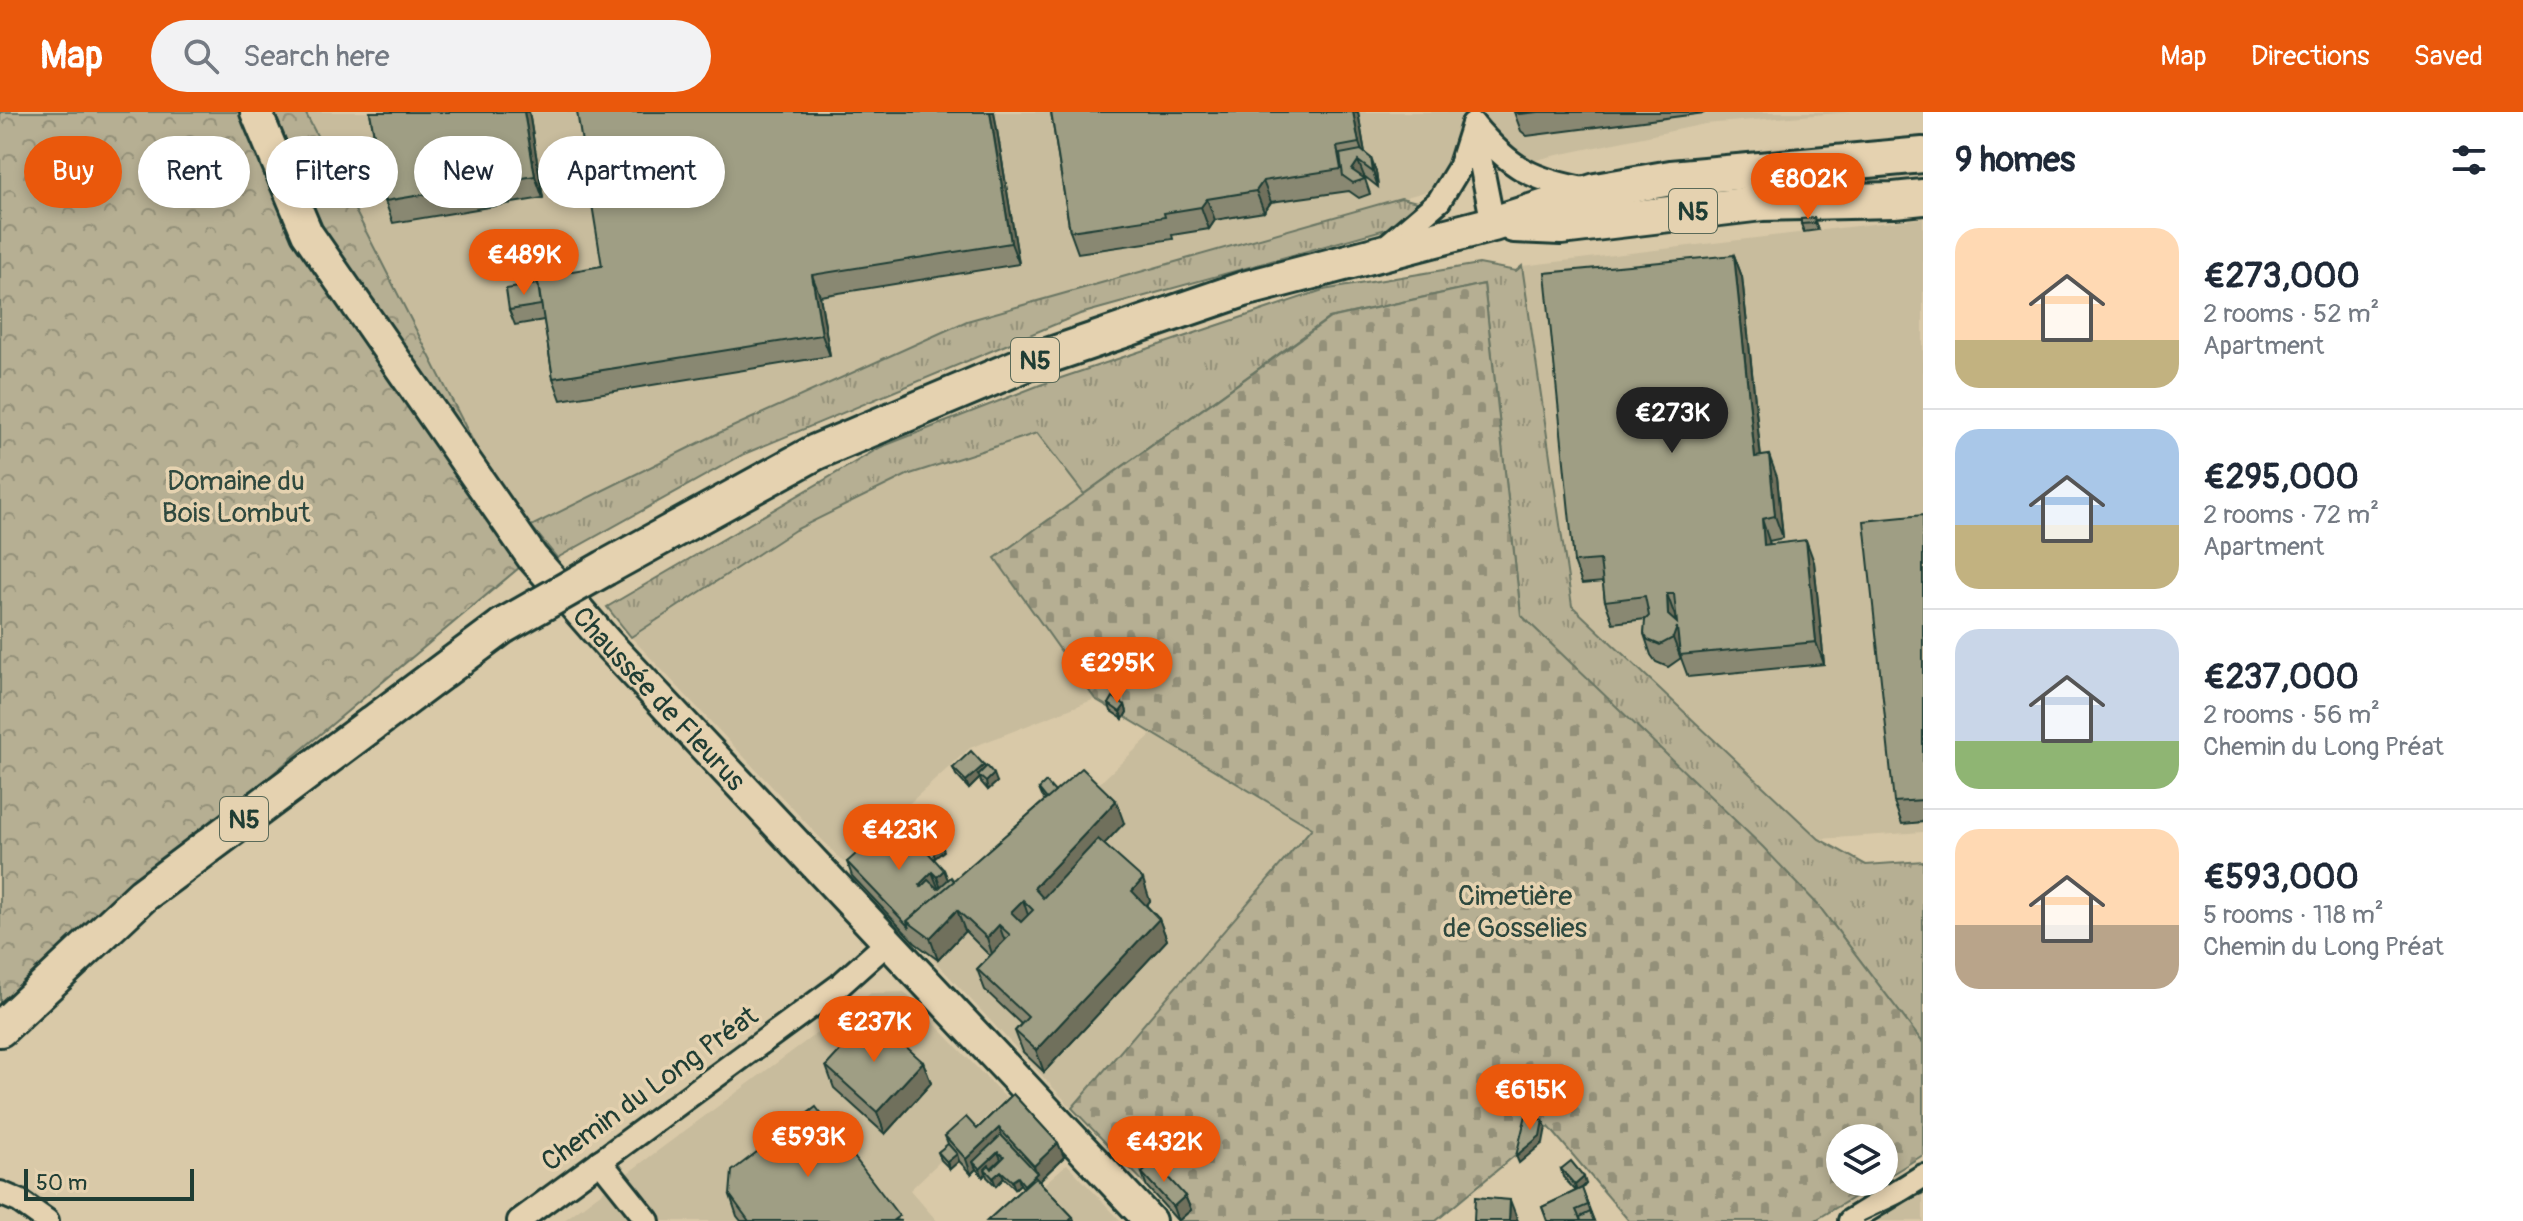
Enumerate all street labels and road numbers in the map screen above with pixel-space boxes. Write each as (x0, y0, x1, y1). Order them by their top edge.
road number: N5 (1669, 189, 1717, 233)
road number: N5 (1011, 338, 1059, 382)
street label: Chaussée de Fleurus (564, 600, 753, 799)
road number: N5 (220, 797, 268, 841)
street label: Chemin du Long Préat (535, 998, 766, 1180)

